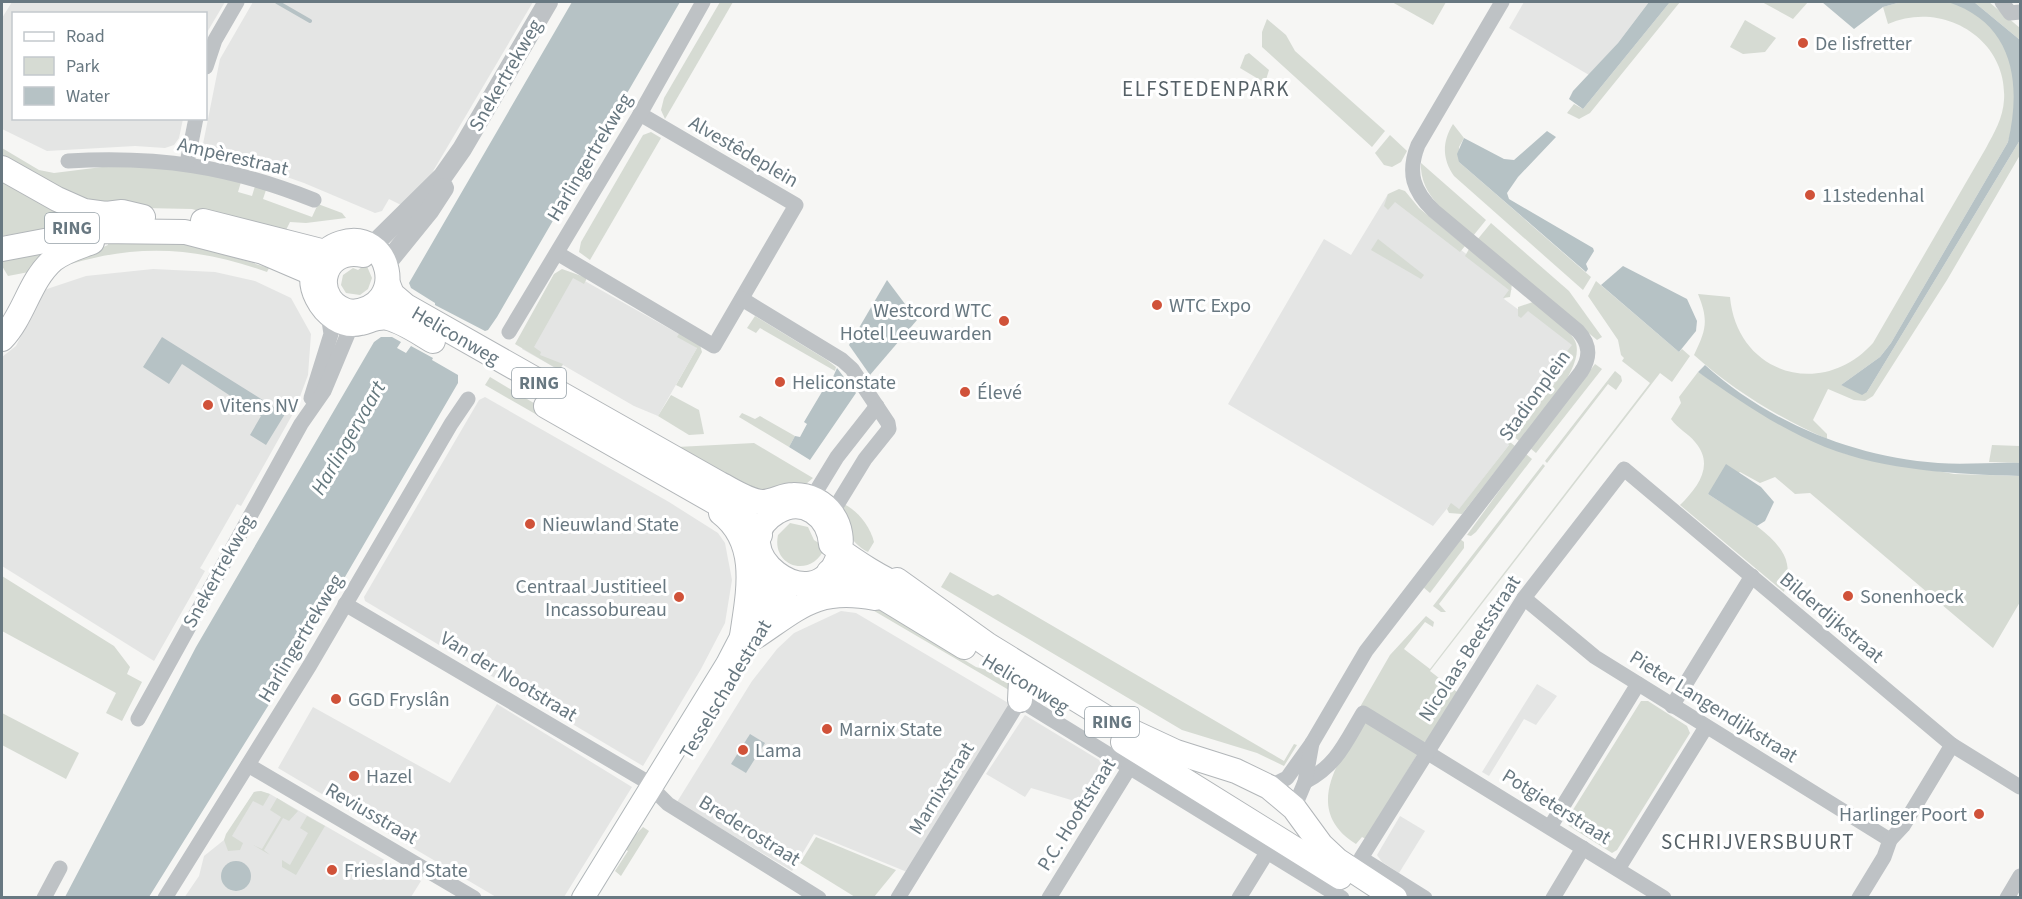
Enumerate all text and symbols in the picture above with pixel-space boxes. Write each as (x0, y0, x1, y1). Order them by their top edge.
legend (12, 12, 207, 120)
street label: Snekertrekweg (462, 14, 549, 137)
text: Road (66, 24, 105, 49)
place label: De Iisfretter (1815, 30, 1912, 58)
marker: De Iisfretter (1796, 36, 1810, 50)
text: Park (66, 54, 100, 79)
district label: ELFSTEDENPARK (1122, 74, 1290, 104)
text: Water (66, 84, 110, 109)
street label: Harlingertrekweg (540, 88, 639, 227)
street label: Alvestêdeplein (683, 109, 804, 195)
street label: Ampèrestraat (175, 131, 291, 183)
place label: 11stedenhal (1822, 182, 1924, 210)
marker: 11stedenhal (1803, 188, 1817, 202)
road number: RING (45, 213, 99, 243)
place label: WTC Expo (1169, 292, 1251, 320)
place label: Westcord WTC Hotel Leeuwarden (840, 297, 992, 348)
marker: WTC Expo (1150, 298, 1164, 312)
street label: Heliconweg (406, 299, 505, 372)
marker: Westcord WTC Hotel Leeuwarden (997, 314, 1011, 328)
street label: Stadionplein (1492, 344, 1577, 447)
road number: RING (512, 368, 566, 398)
place label: Heliconstate (792, 369, 896, 397)
water label: Harlingervaart (303, 374, 393, 501)
marker: Heliconstate (773, 375, 787, 389)
place label: Élevé (977, 379, 1022, 407)
marker: Élevé (958, 385, 972, 399)
place label: Vitens NV (220, 392, 299, 420)
marker: Vitens NV (201, 398, 215, 412)
street label: Snekertrekweg (176, 510, 262, 633)
place label: Nieuwland State (542, 511, 679, 539)
marker: Nieuwland State (523, 517, 537, 531)
street label: Bilderdijkstraat (1773, 566, 1890, 670)
street label: Harlingertrekweg (251, 569, 350, 708)
street label: Nicolaas Beetsstraat (1412, 570, 1528, 727)
place label: Centraal Justitieel Incassobureau (515, 573, 667, 624)
place label: Sonenhoeck (1860, 583, 1964, 611)
marker: Sonenhoeck (1841, 589, 1855, 603)
marker: Centraal Justitieel Incassobureau (672, 590, 686, 604)
street label: Tesselschadestraat (673, 614, 779, 765)
street label: Van der Nootstraat (435, 625, 583, 729)
street label: Pieter Langendijkstraat (1624, 644, 1803, 770)
street label: Heliconweg (976, 647, 1075, 721)
place label: GGD Fryslân (348, 686, 450, 714)
marker: GGD Fryslân (329, 692, 343, 706)
road number: RING (1085, 707, 1139, 737)
place label: Marnix State (839, 716, 942, 744)
marker: Marnix State (820, 722, 834, 736)
place label: Lama (755, 737, 801, 765)
street label: Marnixstraat (902, 737, 981, 840)
marker: Lama (736, 743, 750, 757)
street label: P.C. Hooftstraat (1031, 752, 1123, 877)
street label: Potgieterstraat (1497, 762, 1617, 852)
place label: Hazel (366, 763, 412, 791)
marker: Hazel (347, 769, 361, 783)
street label: Reviusstraat (320, 776, 423, 852)
street label: Brederostraat (693, 789, 806, 873)
place label: Harlinger Poort (1839, 801, 1967, 829)
marker: Harlinger Poort (1972, 807, 1986, 821)
district label: SCHRIJVERSBUURT (1661, 827, 1855, 857)
place label: Friesland State (344, 857, 468, 885)
marker: Friesland State (325, 863, 339, 877)

